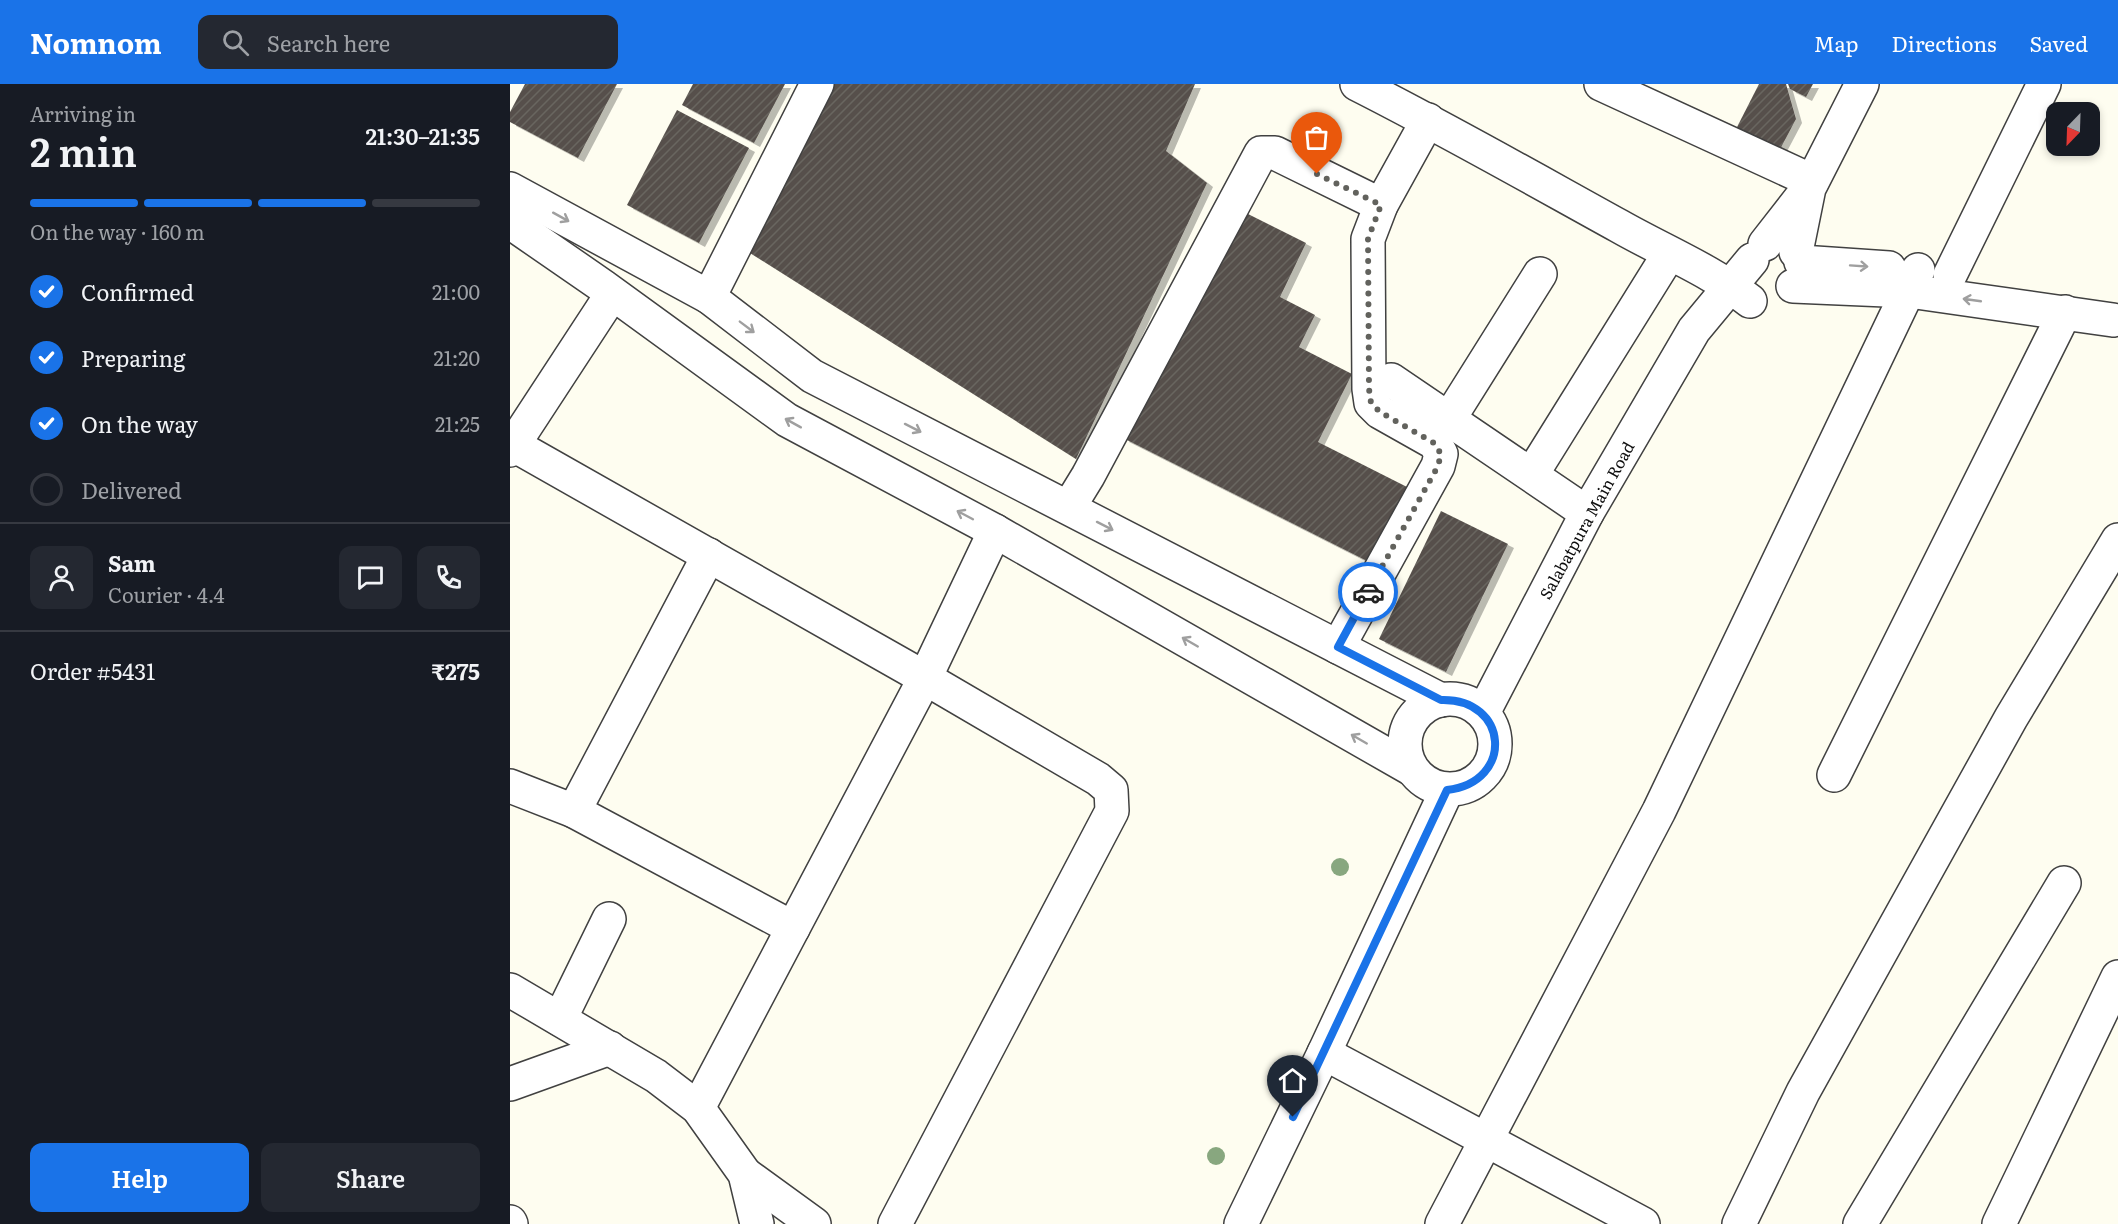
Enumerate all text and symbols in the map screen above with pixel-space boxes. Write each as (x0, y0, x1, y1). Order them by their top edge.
search box (198, 15, 618, 69)
text: Nomnom (30, 21, 162, 63)
icon: search (219, 26, 252, 59)
text: Search here (267, 26, 390, 59)
text: Map (1814, 27, 1859, 58)
text: Directions (1892, 27, 1997, 58)
text: Saved (2030, 27, 2088, 58)
text: Arriving in (30, 98, 136, 128)
north arrow (2046, 102, 2100, 156)
map controls (2046, 102, 2100, 156)
pin (1291, 112, 1342, 174)
text: 21:30–21:35 (366, 119, 480, 152)
text: 2 min (30, 121, 137, 179)
icon: bag (1300, 121, 1333, 154)
one-way arrow (552, 212, 570, 223)
text: On the way · 160 m (30, 216, 205, 246)
one-way arrow (1849, 261, 1869, 272)
icon: check (30, 275, 63, 308)
text: Confirmed (81, 275, 194, 308)
text: 21:00 (432, 276, 480, 306)
one-way arrow (1963, 294, 1982, 305)
one-way arrow (739, 320, 755, 333)
icon: check (30, 341, 63, 374)
text: Preparing (81, 341, 185, 374)
text: 21:20 (434, 342, 480, 372)
icon: check (30, 407, 63, 440)
text: On the way (81, 407, 198, 440)
text: 21:25 (435, 408, 480, 438)
one-way arrow (785, 417, 802, 429)
one-way arrow (904, 422, 921, 434)
street label: Salabatpura Main Road (1533, 437, 1640, 603)
text: Delivered (81, 473, 182, 506)
one-way arrow (957, 509, 974, 521)
one-way arrow (1096, 521, 1114, 532)
button: person (30, 546, 93, 609)
text: Sam (108, 546, 156, 579)
button: chat (339, 546, 402, 609)
button: phone (417, 546, 480, 609)
courier (1338, 562, 1398, 622)
icon: car (1352, 576, 1385, 609)
text: Courier · 4.4 (108, 579, 225, 609)
one-way arrow (1182, 636, 1199, 648)
text: Order #5431 (30, 654, 155, 687)
text: ₹275 (431, 654, 480, 687)
one-way arrow (1351, 732, 1368, 744)
pin (1267, 1055, 1318, 1117)
icon: home (1276, 1064, 1309, 1097)
button: Help (30, 1143, 249, 1212)
button: Share (261, 1143, 480, 1212)

